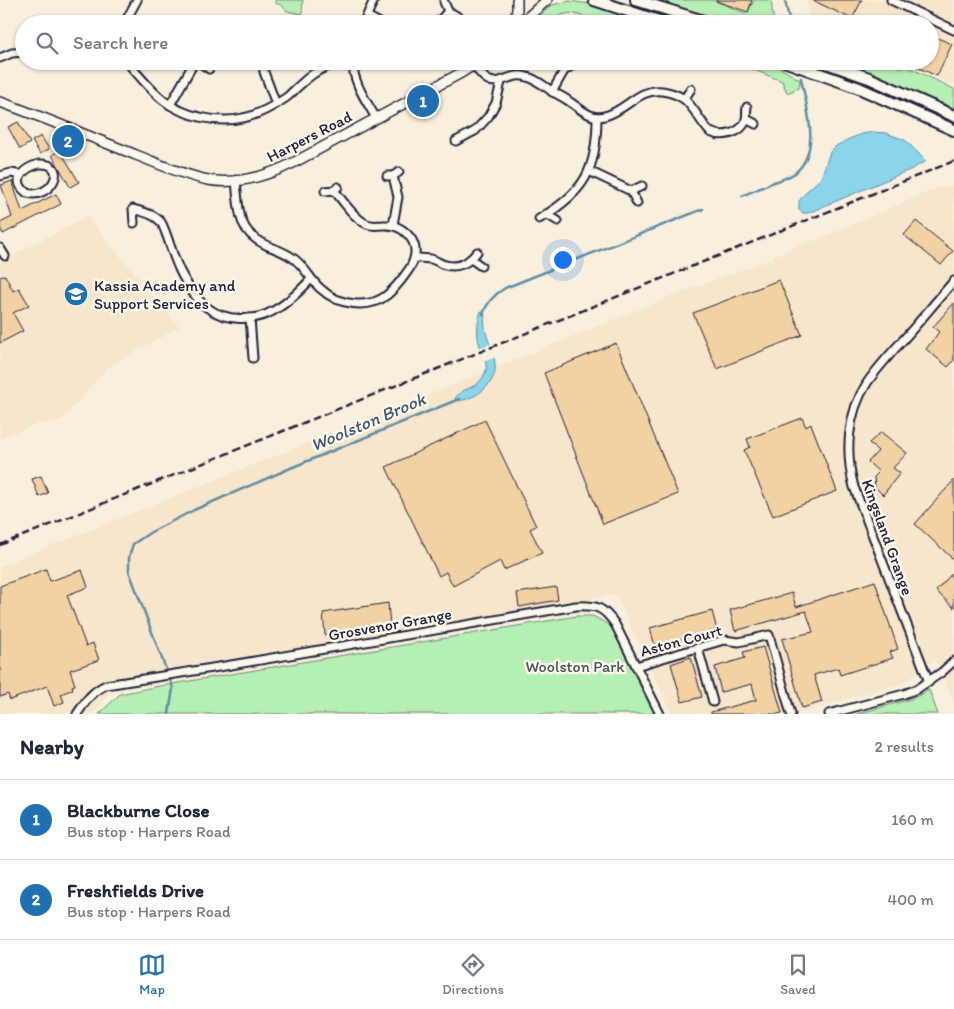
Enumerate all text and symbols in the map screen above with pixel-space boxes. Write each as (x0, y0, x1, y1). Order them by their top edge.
search box (15, 15, 939, 70)
icon: search (33, 29, 61, 57)
text: Search here (73, 31, 168, 54)
pin: 1 (407, 82, 439, 120)
street label: Harpers Road (263, 107, 355, 166)
pin: 2 (52, 122, 84, 160)
your location (550, 247, 576, 273)
place label: Kassia Academy and Support Services (94, 276, 236, 313)
school or university icon: Kassia Academy and Support Services (63, 281, 89, 307)
water label: Woolston Brook (307, 387, 430, 456)
street label: Kingsland Grange (858, 477, 917, 598)
street label: Grosvenor Grange (327, 604, 453, 645)
street label: Aston Court (638, 620, 724, 661)
park label: Woolston Park (525, 657, 625, 676)
text: Nearby (20, 734, 84, 759)
text: 2 results (874, 737, 934, 756)
text: Blackburne Close (67, 799, 209, 822)
text: 1 (32, 810, 40, 829)
text: 160 m (891, 810, 934, 829)
text: Bus stop · Harpers Road (67, 822, 231, 841)
text: Freshfields Drive (67, 879, 204, 902)
text: 2 (32, 890, 40, 909)
text: 400 m (888, 890, 934, 909)
text: Bus stop · Harpers Road (67, 902, 231, 921)
tab: Map (138, 951, 166, 998)
tab: Directions (442, 951, 504, 998)
tab: Saved (780, 951, 816, 998)

